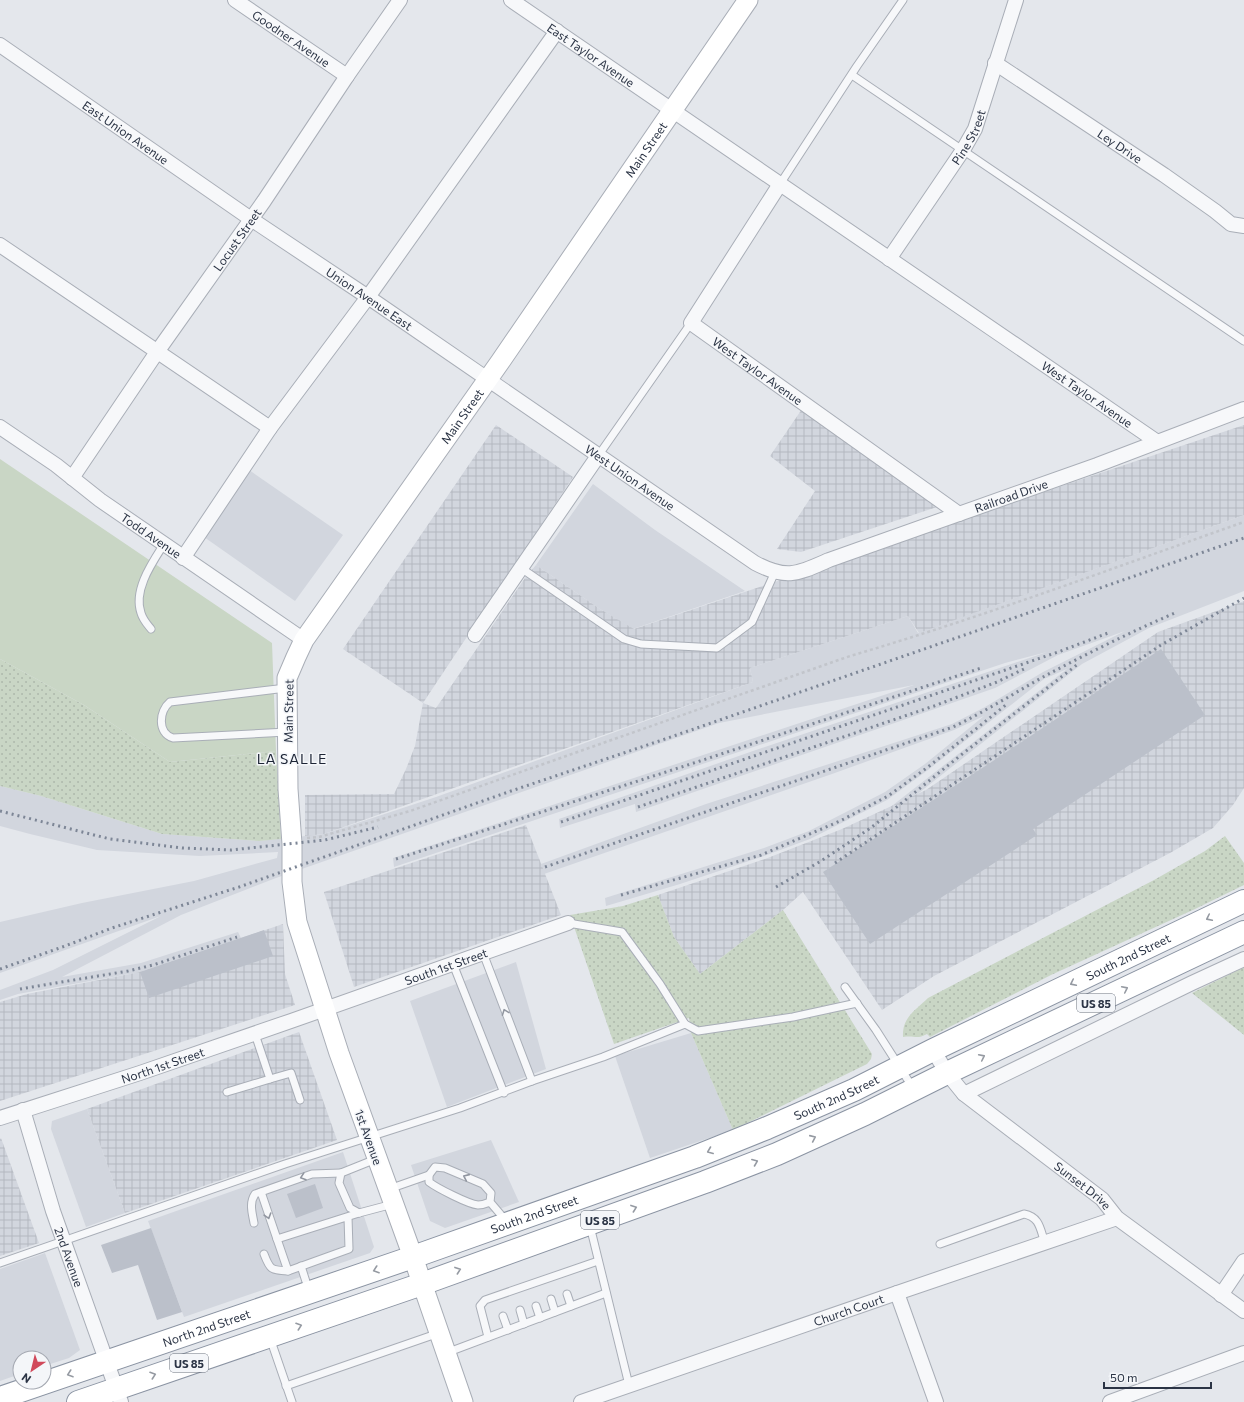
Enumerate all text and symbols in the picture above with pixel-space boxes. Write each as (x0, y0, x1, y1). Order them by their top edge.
street label: Goodner Avenue (250, 7, 333, 69)
street label: East Taylor Avenue (545, 20, 637, 89)
street label: East Union Avenue (80, 98, 171, 167)
street label: Pine Street (948, 108, 988, 167)
street label: Main Street (622, 119, 670, 180)
street label: Ley Drive (1095, 126, 1145, 166)
street label: Locust Street (210, 205, 264, 273)
street label: Union Avenue East (324, 264, 415, 333)
street label: West Taylor Avenue (710, 334, 805, 407)
street label: West Taylor Avenue (1039, 358, 1135, 430)
street label: Main Street (438, 386, 486, 446)
street label: West Union Avenue (583, 441, 678, 513)
street label: Railroad Drive (972, 476, 1049, 515)
street label: Todd Avenue (118, 510, 184, 561)
street label: Main Street (280, 679, 296, 743)
district label: LA SALLE (257, 750, 327, 767)
one-way arrow (1205, 913, 1213, 921)
street label: South 2nd Street (1084, 930, 1173, 983)
street label: South 1st Street (403, 945, 489, 987)
one-way arrow (1070, 978, 1077, 986)
one-way arrow (1121, 986, 1128, 994)
road number: US 85 (1077, 994, 1115, 1012)
one-way arrow (502, 1009, 510, 1016)
street label: North 1st Street (119, 1044, 206, 1086)
one-way arrow (978, 1054, 986, 1062)
street label: South 2nd Street (792, 1072, 881, 1122)
street label: 1st Avenue (353, 1107, 385, 1167)
one-way arrow (809, 1135, 816, 1143)
one-way arrow (707, 1146, 714, 1154)
one-way arrow (752, 1159, 759, 1167)
street label: Sunset Drive (1052, 1159, 1114, 1212)
one-way arrow (299, 1173, 306, 1181)
one-way arrow (463, 1174, 470, 1182)
street label: South 2nd Street (489, 1192, 580, 1236)
one-way arrow (630, 1204, 637, 1212)
road number: US 85 (581, 1211, 619, 1229)
one-way arrow (263, 1212, 272, 1219)
street label: 2nd Avenue (52, 1225, 86, 1289)
one-way arrow (373, 1266, 380, 1274)
one-way arrow (455, 1267, 462, 1275)
street label: Church Court (812, 1291, 886, 1328)
street label: North 2nd Street (161, 1306, 252, 1349)
one-way arrow (295, 1322, 302, 1330)
north arrow (12, 1350, 52, 1390)
road number: US 85 (170, 1354, 208, 1372)
scale bar (1104, 1364, 1211, 1390)
one-way arrow (67, 1369, 74, 1378)
text: 50 m (1110, 1370, 1138, 1384)
text: N (19, 1371, 33, 1386)
one-way arrow (149, 1372, 156, 1380)

